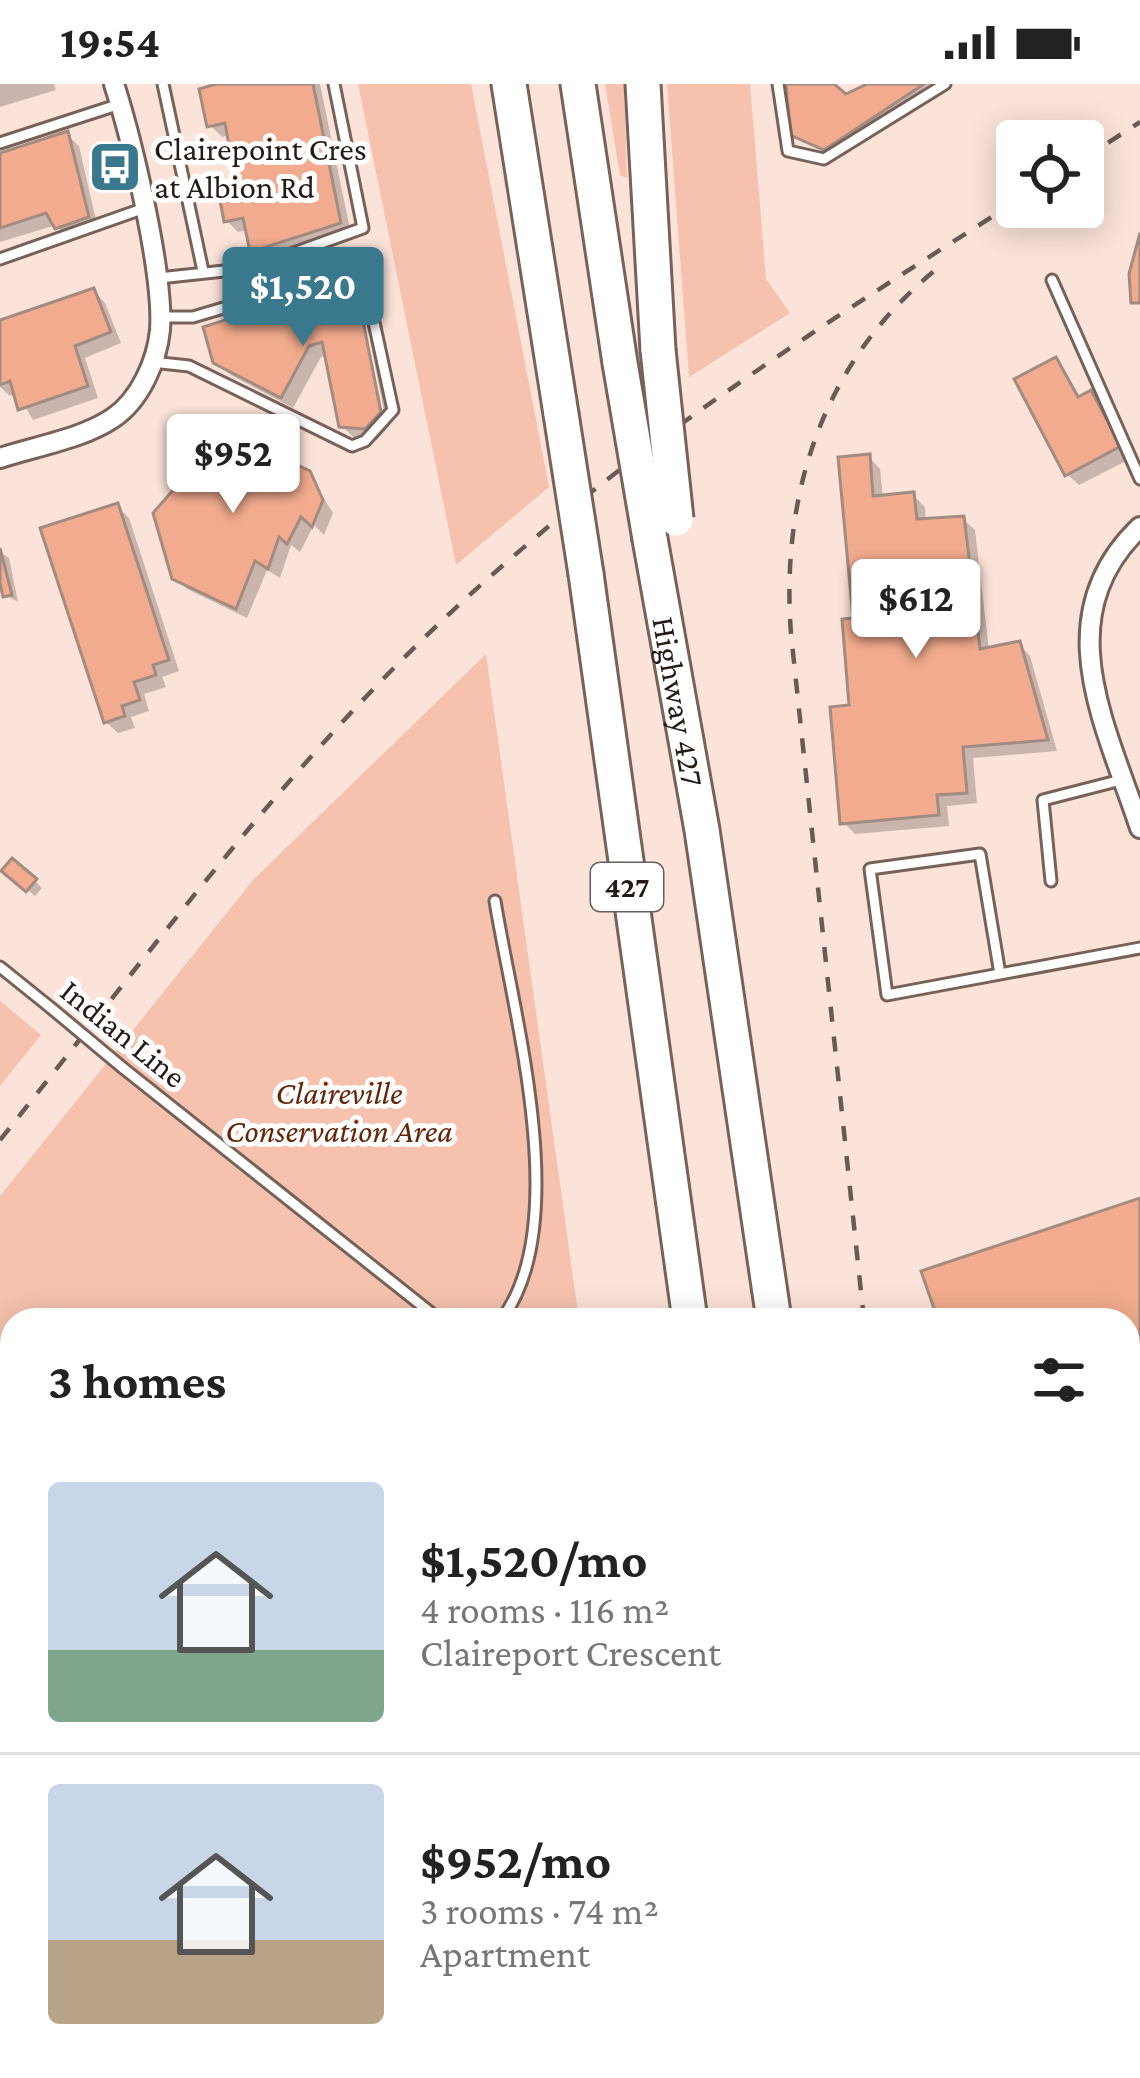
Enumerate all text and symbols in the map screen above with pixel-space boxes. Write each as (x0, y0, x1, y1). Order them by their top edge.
text: 19:54 (60, 17, 160, 67)
map controls (996, 120, 1104, 228)
button: locate (996, 120, 1104, 228)
place label: Clairepoint Cres at Albion Rd (154, 130, 367, 205)
bus stop icon: Clairepoint Cres at Albion Rd (87, 139, 143, 195)
pin: $1,520 (205, 247, 401, 349)
text: $1,520 (249, 264, 357, 307)
pin: $952 (162, 414, 304, 516)
text: $952 (194, 431, 272, 474)
pin: $612 (845, 559, 987, 661)
text: $612 (878, 576, 954, 619)
street label: Highway 427 (645, 614, 712, 789)
road number: 427 (591, 863, 663, 911)
street label: Indian Line (54, 972, 194, 1095)
park label: Claireville Conservation Area (225, 1074, 453, 1149)
icon: filters (1026, 1347, 1092, 1413)
text: 3 homes (48, 1352, 226, 1409)
icon: home (144, 1530, 288, 1674)
text: $1,520/mo (420, 1531, 647, 1588)
text: 4 rooms · 116 m² (420, 1588, 669, 1631)
text: Claireport Crescent (420, 1631, 721, 1674)
icon: home (144, 1832, 288, 1976)
text: $952/mo (420, 1832, 611, 1889)
text: 3 rooms · 74 m² (420, 1889, 659, 1932)
text: Apartment (420, 1932, 590, 1975)

